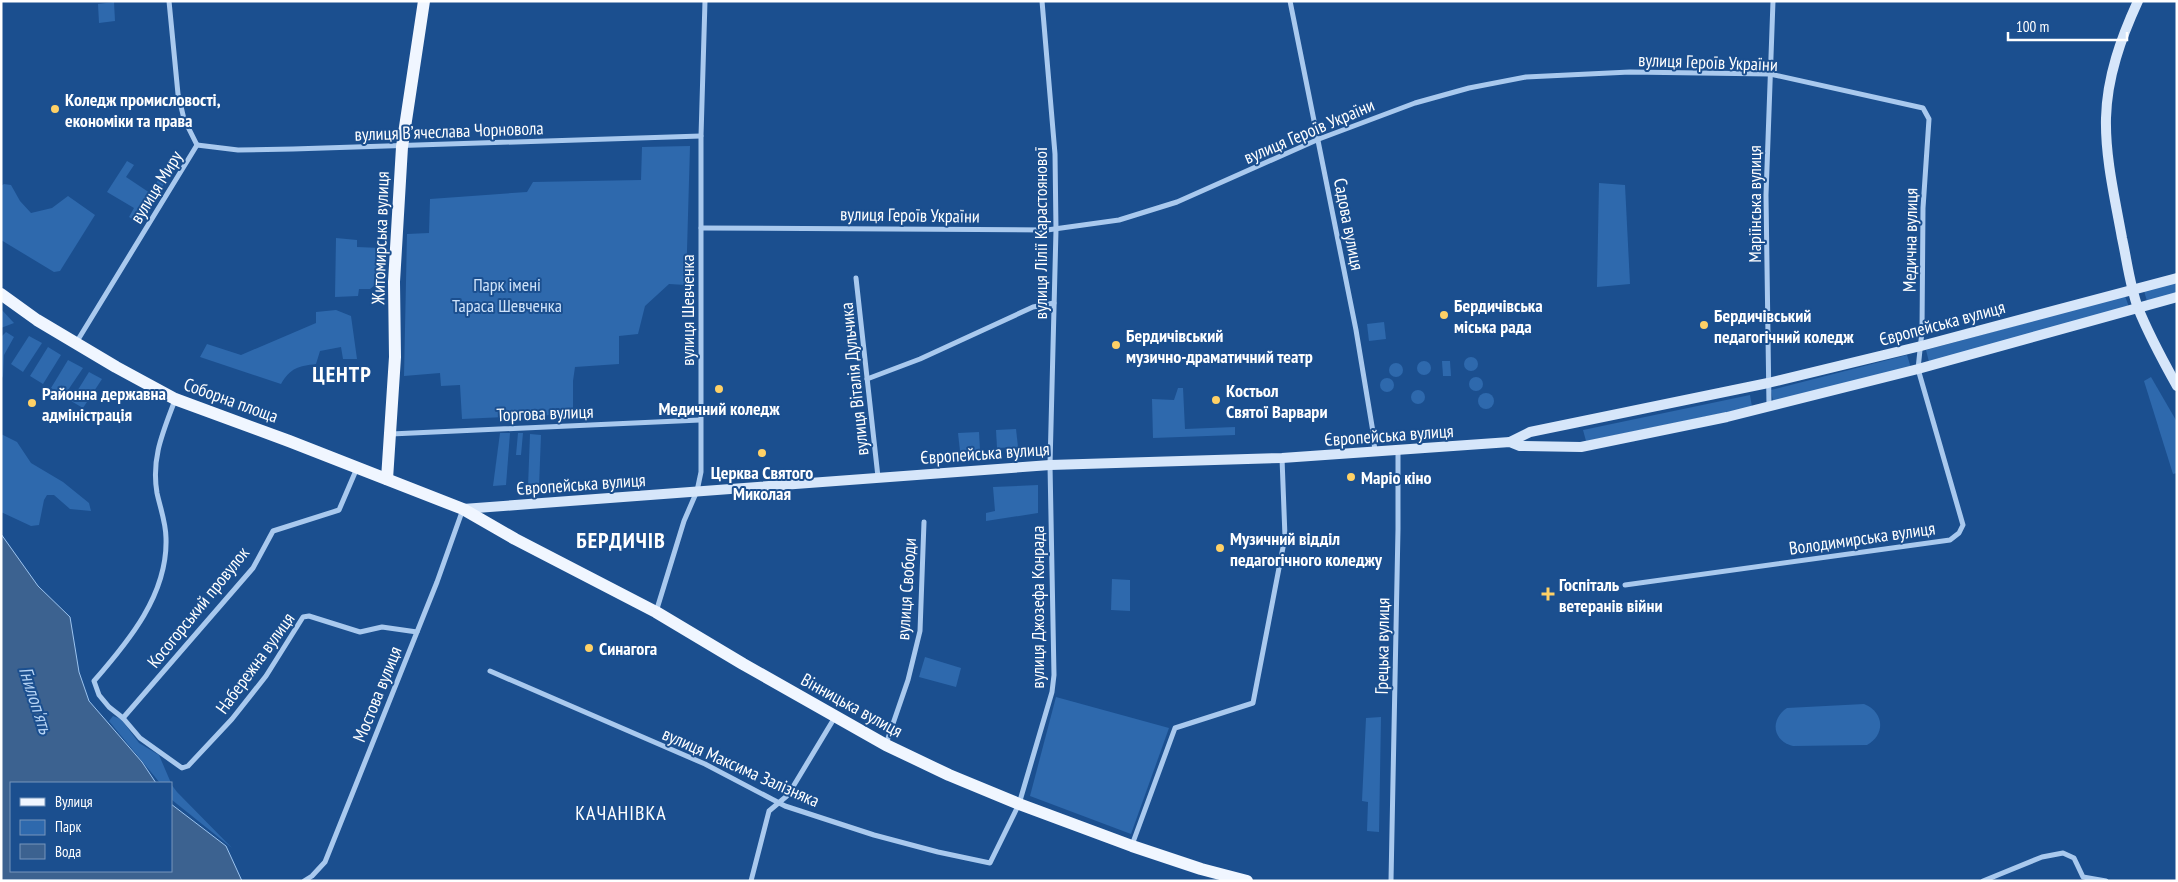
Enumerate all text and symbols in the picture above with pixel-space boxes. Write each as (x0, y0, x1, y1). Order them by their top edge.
scale bar (2008, 10, 2127, 42)
text: 100 m (2016, 17, 2049, 36)
street label: вулиця Героїв України (1638, 48, 1778, 76)
place label: Коледж промисловості, економіки та права (65, 88, 221, 132)
street label: вулиця Героїв України (1240, 93, 1378, 169)
marker: Коледж промисловості, економіки та права (49, 103, 61, 115)
street label: вулиця Вʼячеслава Чорновола (354, 116, 544, 146)
street label: Маріїнська вулиця (1743, 145, 1766, 263)
street label: вулиця Миру (125, 146, 187, 228)
street label: вулиця Лілії Карастоянової (1029, 147, 1052, 319)
street label: Житомирська вулиця (366, 171, 394, 306)
street label: Садова вулиця (1329, 176, 1369, 272)
street label: Медична вулиця (1898, 188, 1922, 292)
street label: вулиця Героїв України (840, 202, 980, 228)
street label: вулиця Шевченка (676, 254, 699, 366)
park label: Парк імені Тараса Шевченка (452, 273, 562, 317)
place label: Бердичівська міська рада (1454, 294, 1543, 338)
street label: Європейська вулиця (1876, 295, 2008, 351)
street label: вулиця Віталія Дульчика (835, 301, 873, 457)
place label: Бердичівський педагогічний коледж (1714, 304, 1854, 348)
marker: Бердичівська міська рада (1438, 309, 1450, 321)
marker: Бердичівський педагогічний коледж (1698, 319, 1710, 331)
place label: Бердичівський музично-драматичний театр (1126, 324, 1313, 368)
marker: Бердичівський музично-драматичний театр (1110, 339, 1122, 351)
district label: ЦЕНТР (312, 360, 372, 388)
street label: Соборна площа (181, 372, 281, 428)
place label: Костьол Святої Варвари (1226, 379, 1327, 423)
place label: Районна державна адміністрація (42, 382, 166, 426)
marker: Медичний коледж (713, 383, 725, 395)
marker: Костьол Святої Варвари (1210, 394, 1222, 406)
marker: Районна державна адміністрація (26, 397, 38, 409)
place label: Медичний коледж (658, 397, 780, 420)
street label: Торгова вулиця (496, 400, 594, 426)
street label: Європейська вулиця (1324, 419, 1454, 451)
street label: Європейська вулиця (920, 437, 1050, 469)
marker: Церква Святого Миколая (756, 447, 768, 459)
place label: Церква Святого Миколая (711, 461, 813, 505)
place label: Маріо кіно (1361, 466, 1432, 489)
street label: Європейська вулиця (516, 468, 646, 500)
marker: Маріо кіно (1345, 471, 1357, 483)
street label: Володимирська вулиця (1787, 516, 1937, 560)
district label: БЕРДИЧІВ (576, 526, 666, 554)
street label: вулиця Джозефа Конрада (1026, 526, 1049, 688)
place label: Музичний відділ педагогічного коледжу (1230, 527, 1383, 571)
street label: вулиця Свободи (891, 537, 921, 641)
street label: Косогорський провулок (142, 542, 254, 672)
marker: Музичний відділ педагогічного коледжу (1214, 542, 1226, 554)
place label: Госпіталь ветеранів війни (1559, 573, 1663, 617)
marker: Госпіталь ветеранів війни (1541, 587, 1555, 601)
street label: Грецька вулиця (1370, 597, 1394, 695)
street label: Набережна вулиця (211, 608, 299, 718)
place label: Синагога (599, 637, 657, 660)
marker: Синагога (583, 642, 595, 654)
street label: Мостова вулиця (347, 643, 407, 745)
water label: Гнилоп'ять (14, 663, 58, 737)
street label: Вінницька вулиця (797, 668, 907, 742)
street label: вулиця Максима Залізняка (659, 722, 823, 812)
legend (10, 782, 172, 872)
text: Вулиця (55, 792, 93, 811)
district label: КАЧАНІВКА (575, 800, 667, 826)
text: Парк (55, 817, 81, 836)
text: Вода (55, 842, 81, 861)

